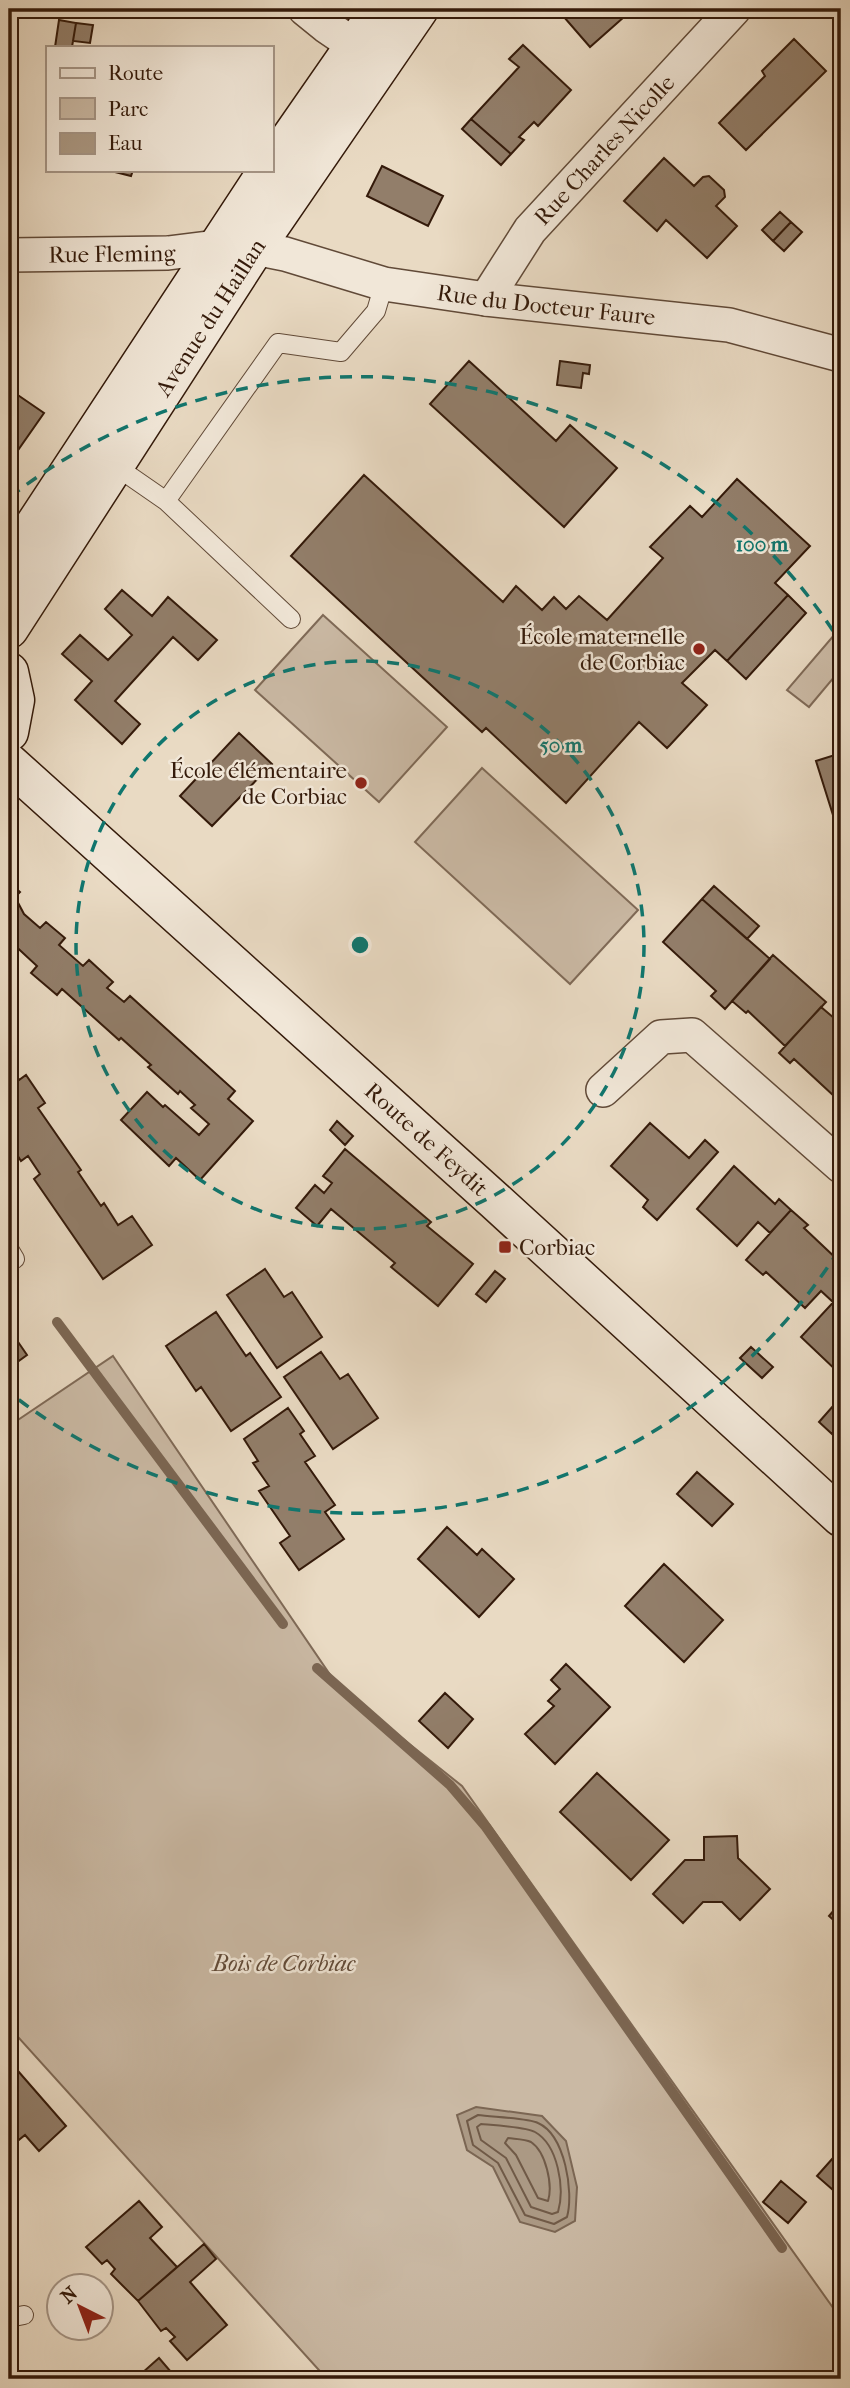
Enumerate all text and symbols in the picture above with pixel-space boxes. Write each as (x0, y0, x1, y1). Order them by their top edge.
legend (46, 46, 273, 172)
text: Route (108, 61, 163, 85)
street label: Rue Charles Nicolle (528, 69, 680, 231)
text: Parc (108, 97, 148, 121)
text: Eau (108, 131, 142, 155)
street label: Avenue du Haillan (149, 233, 272, 402)
street label: Rue Fleming (48, 239, 178, 269)
street label: Rue du Docteur Faure (435, 279, 657, 331)
text: 100 m (736, 532, 789, 556)
place label: École maternelle de Corbiac (519, 623, 685, 676)
marker: École maternelle de Corbiac (691, 641, 707, 657)
text: 50 m (540, 733, 583, 757)
place label: École élémentaire de Corbiac (170, 757, 347, 810)
marker: École élémentaire de Corbiac (353, 775, 369, 791)
centre of rings (348, 933, 372, 957)
street label: Route de Feydit (359, 1077, 493, 1202)
place label: Corbiac (519, 1234, 595, 1261)
marker: Corbiac (497, 1239, 513, 1255)
park label: Bois de Corbiac (211, 1950, 357, 1977)
north arrow (46, 2272, 116, 2342)
text: N (57, 2282, 82, 2308)

